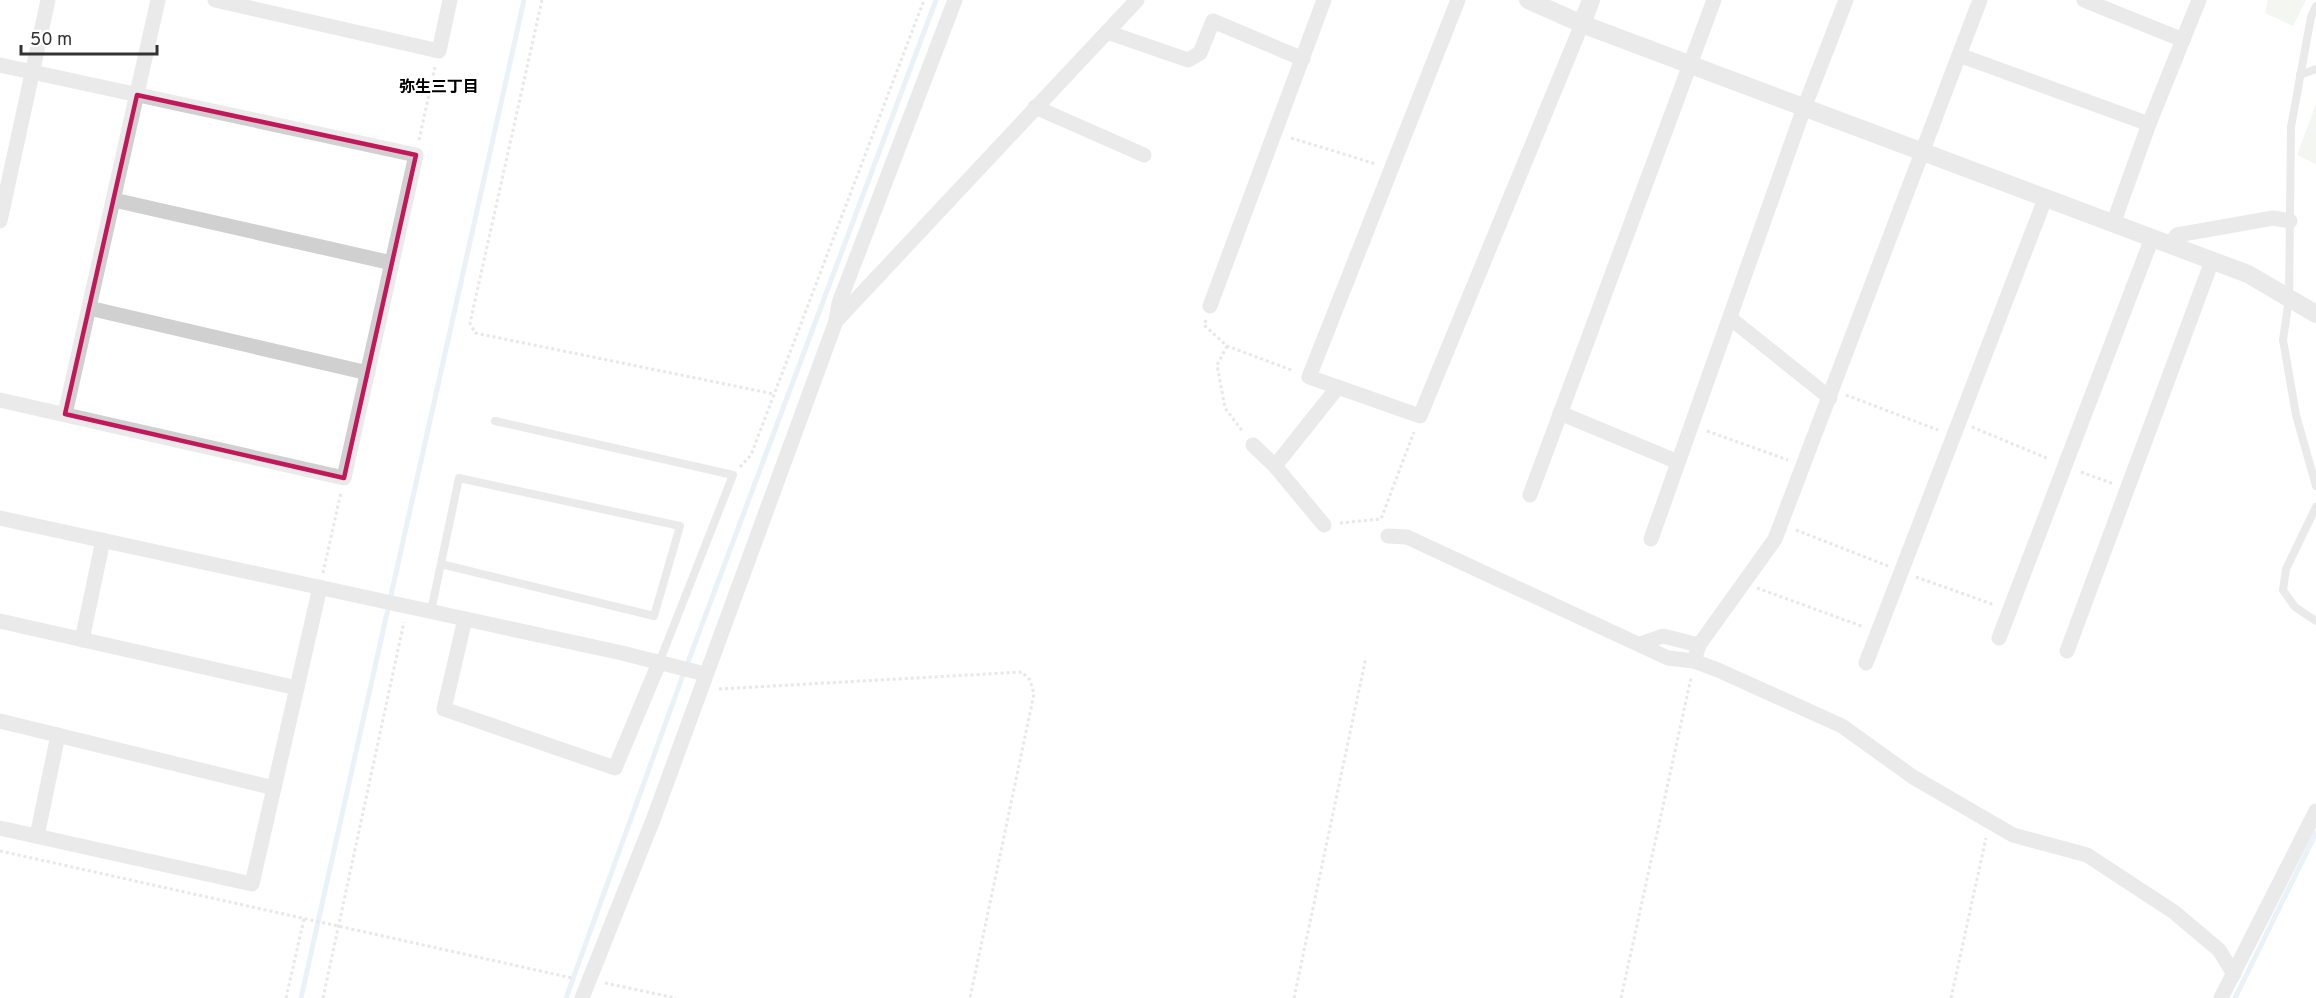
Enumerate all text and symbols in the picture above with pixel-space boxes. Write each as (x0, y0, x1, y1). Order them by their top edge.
scale bar (21, 18, 158, 56)
text: 50 m (30, 29, 72, 52)
district label: 弥生三丁目 (399, 78, 479, 98)

